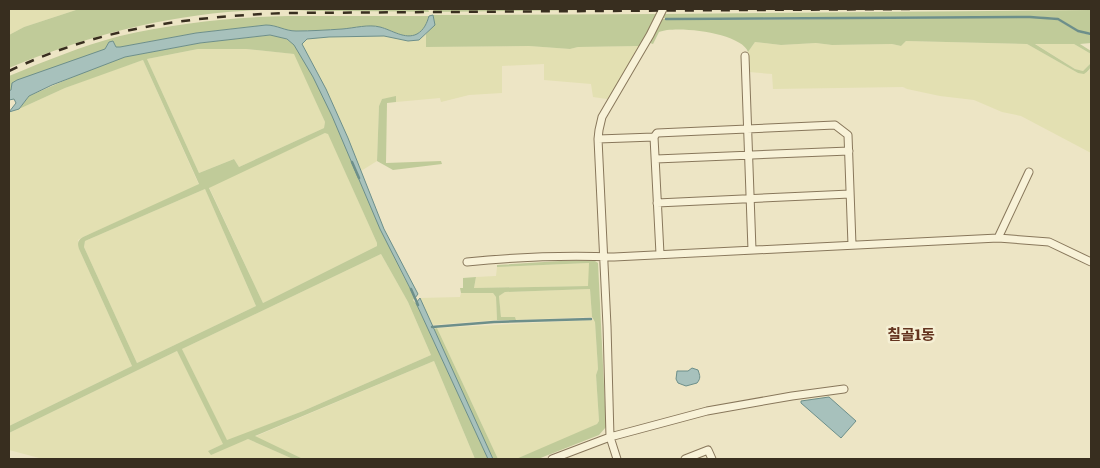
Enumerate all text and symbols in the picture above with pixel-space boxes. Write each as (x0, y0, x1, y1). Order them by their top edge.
district label: 칠골1동 (887, 322, 935, 345)

